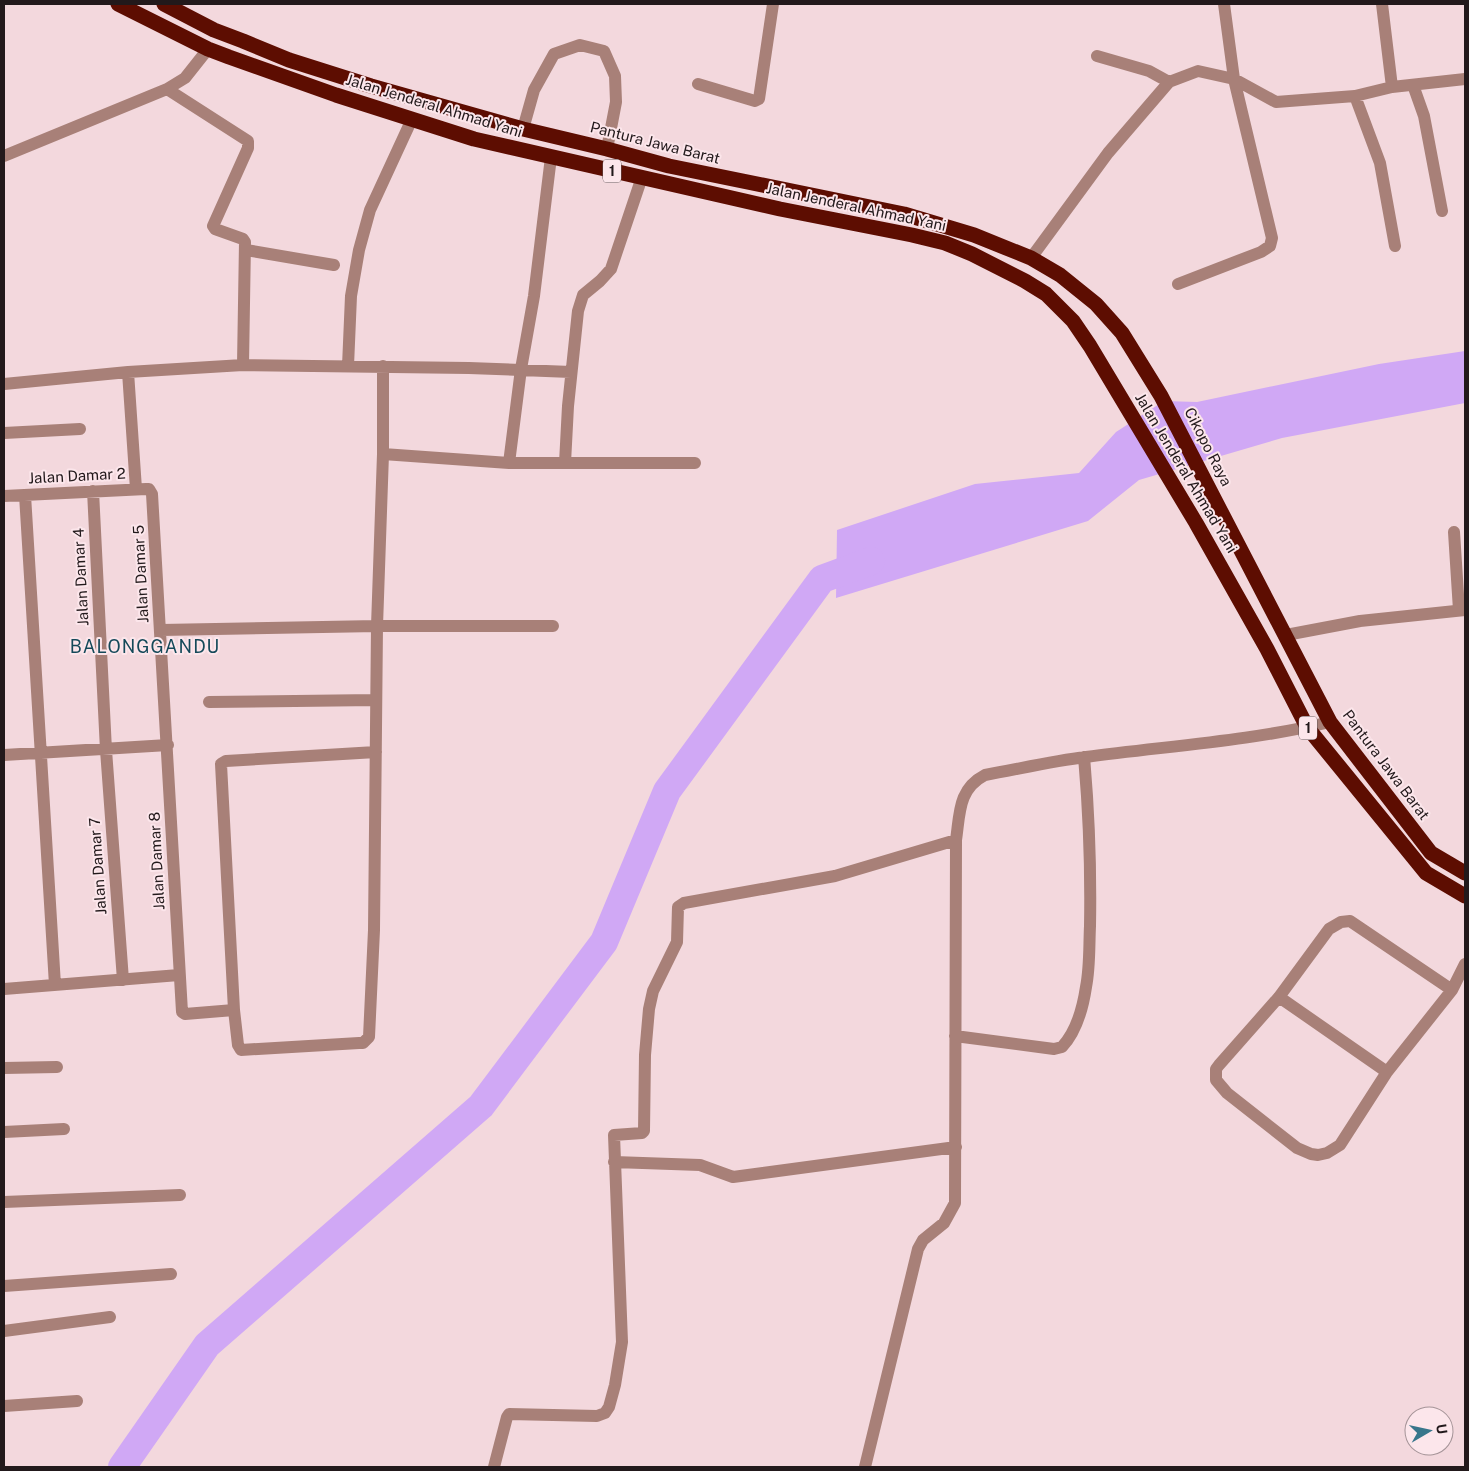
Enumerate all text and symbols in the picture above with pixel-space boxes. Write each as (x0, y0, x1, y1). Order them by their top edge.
street label: Jalan Jenderal Ahmad Yani (344, 71, 524, 140)
street label: Pantura Jawa Barat (588, 118, 722, 167)
road number: 1 (603, 160, 621, 182)
street label: Jalan Jenderal Ahmad Yani (765, 179, 948, 234)
street label: Jalan Jenderal Ahmad Yani (1132, 390, 1241, 556)
street label: Cikopo Raya (1181, 405, 1236, 489)
street label: Jalan Damar 2 (28, 464, 126, 487)
street label: Jalan Damar 5 (129, 525, 152, 624)
street label: Jalan Damar 4 (69, 528, 92, 626)
district label: BALONGGANDU (70, 636, 220, 657)
street label: Pantura Jawa Barat (1340, 706, 1433, 823)
road number: 1 (1299, 716, 1317, 740)
street label: Jalan Damar 8 (145, 811, 168, 911)
street label: Jalan Damar 7 (86, 817, 109, 915)
north arrow (1404, 1406, 1454, 1456)
text: U (1433, 1423, 1451, 1435)

